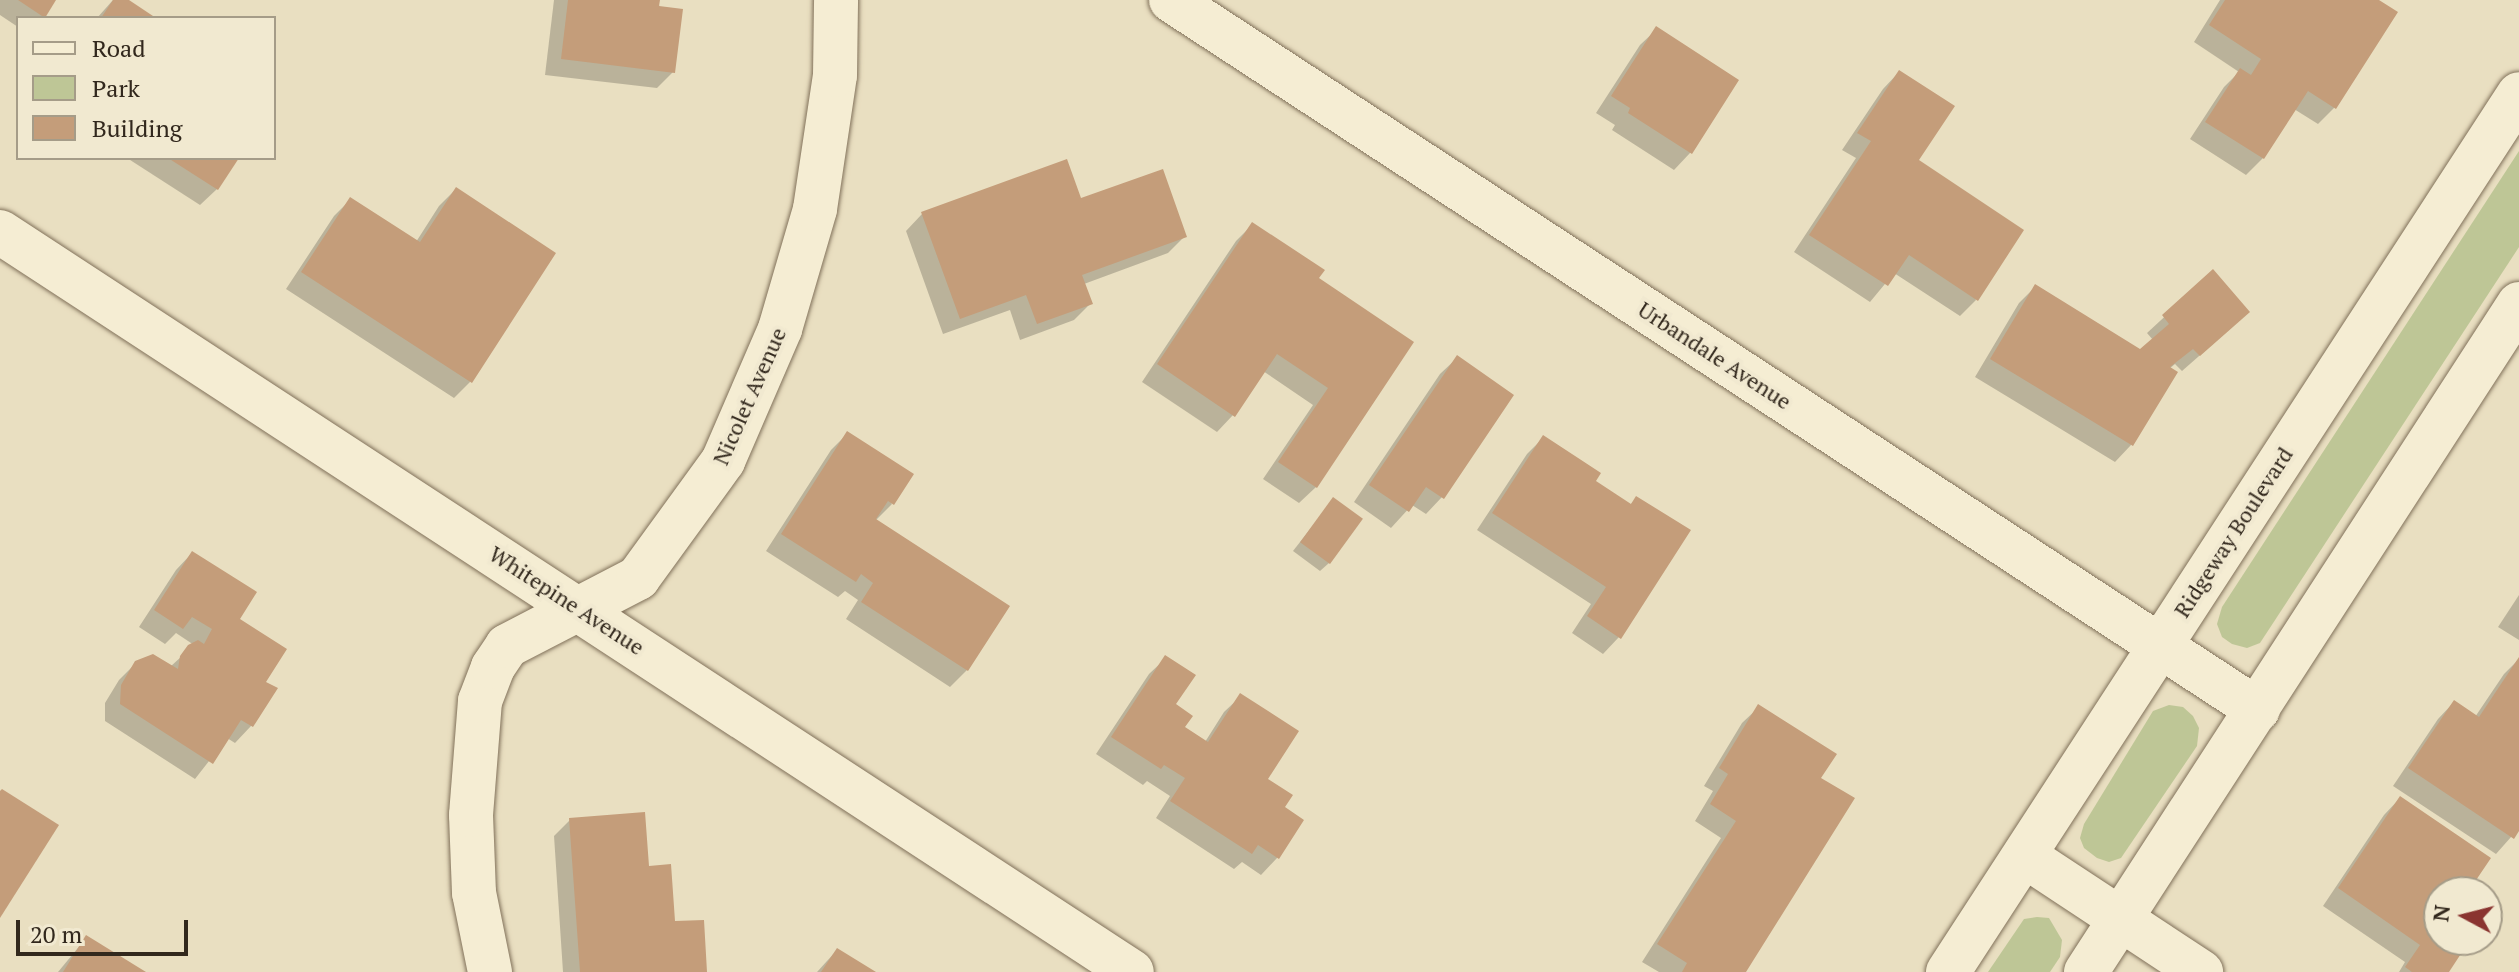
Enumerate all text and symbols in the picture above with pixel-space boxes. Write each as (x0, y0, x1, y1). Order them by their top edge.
legend (16, 16, 276, 160)
text: Road (92, 32, 146, 64)
text: Park (92, 72, 140, 104)
text: Building (92, 112, 182, 144)
street label: Urbandale Avenue (1633, 296, 1797, 414)
street label: Nicolet Avenue (707, 323, 791, 469)
street label: Ridgeway Boulevard (2168, 442, 2298, 622)
street label: Whitepine Avenue (484, 540, 650, 660)
north arrow (2423, 876, 2503, 956)
text: N (2425, 903, 2456, 923)
scale bar (20, 904, 192, 954)
text: 20 m (30, 918, 82, 950)

